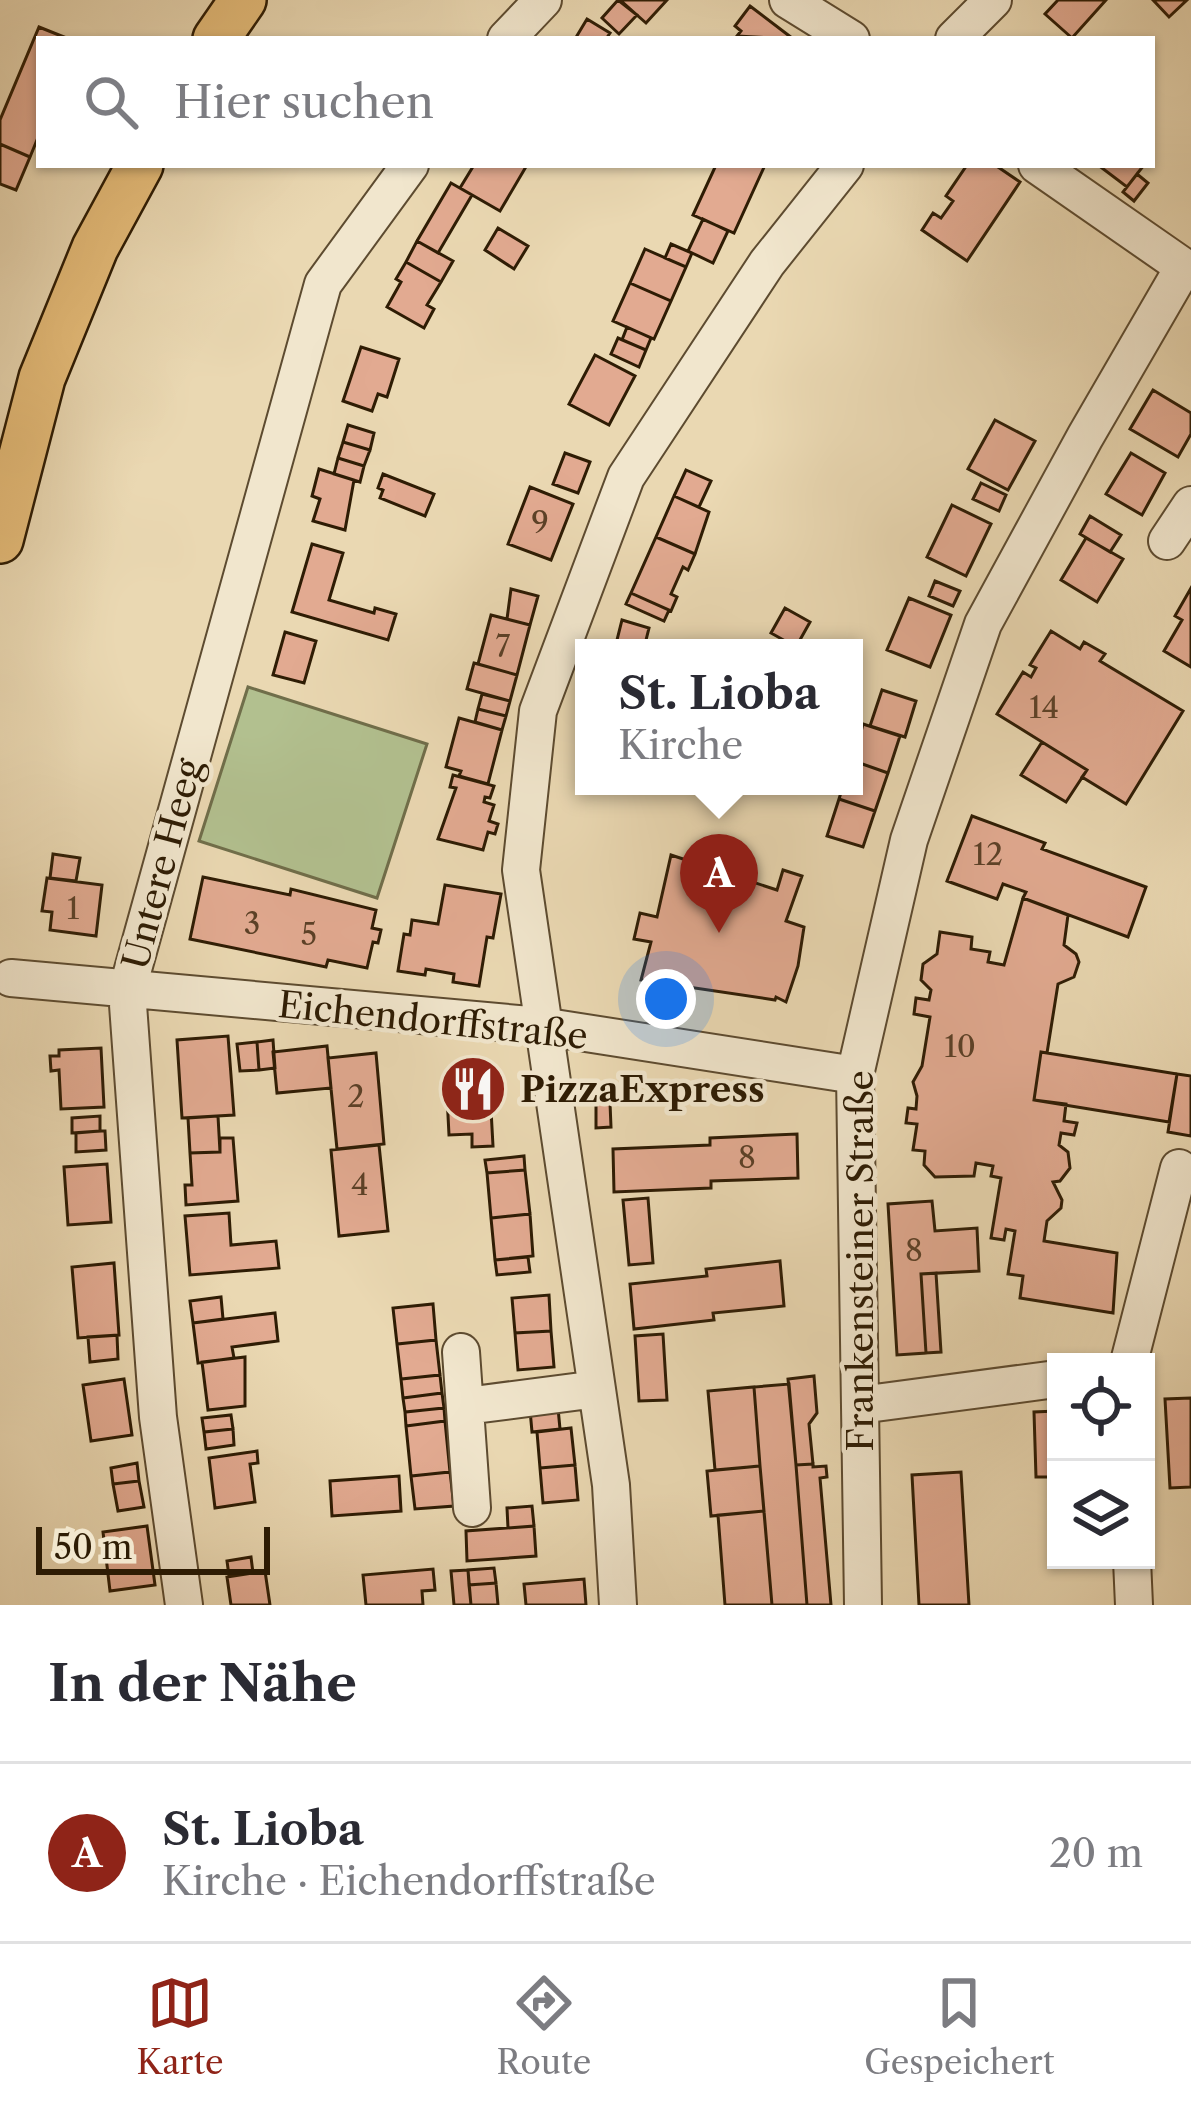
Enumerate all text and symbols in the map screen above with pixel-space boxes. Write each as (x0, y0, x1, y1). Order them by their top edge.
search box (36, 36, 1155, 168)
icon: search (78, 69, 144, 135)
text: Hier suchen (174, 74, 434, 130)
house number: 9 (531, 504, 549, 541)
house number: 7 (496, 628, 511, 665)
popup (575, 639, 863, 795)
text: St. Lioba (618, 665, 820, 721)
house number: 14 (1029, 689, 1059, 726)
text: Kirche (618, 721, 743, 769)
street label: Untere Heeg (113, 753, 211, 974)
pin: A (680, 834, 758, 933)
house number: 12 (973, 836, 1003, 873)
house number: 1 (67, 890, 80, 927)
house number: 3 (244, 905, 260, 942)
house number: 5 (301, 916, 317, 953)
your location (636, 969, 696, 1029)
street label: Eichendorffstraße (276, 982, 590, 1058)
house number: 10 (944, 1028, 976, 1065)
restaurant icon: PizzaExpress (438, 1054, 508, 1124)
place label: PizzaExpress (520, 1067, 765, 1111)
street label: Frankensteiner Straße (838, 1070, 882, 1452)
house number: 2 (347, 1078, 365, 1115)
house number: 8 (738, 1139, 756, 1176)
house number: 4 (351, 1166, 369, 1203)
house number: 8 (905, 1232, 923, 1269)
map controls (1047, 1353, 1155, 1569)
button: locate (1047, 1353, 1155, 1461)
button: layers (1047, 1461, 1155, 1569)
scale bar (36, 1521, 270, 1574)
text: 50 m (54, 1527, 132, 1568)
text: In der Nähe (48, 1652, 357, 1714)
text: St. Lioba (162, 1801, 364, 1857)
text: A (72, 1829, 102, 1877)
text: 20 m (1049, 1829, 1143, 1877)
text: Kirche · Eichendorffstraße (162, 1857, 656, 1905)
tab: Karte (136, 1970, 224, 2083)
tab: Route (497, 1970, 591, 2083)
tab: Gespeichert (864, 1970, 1054, 2083)

